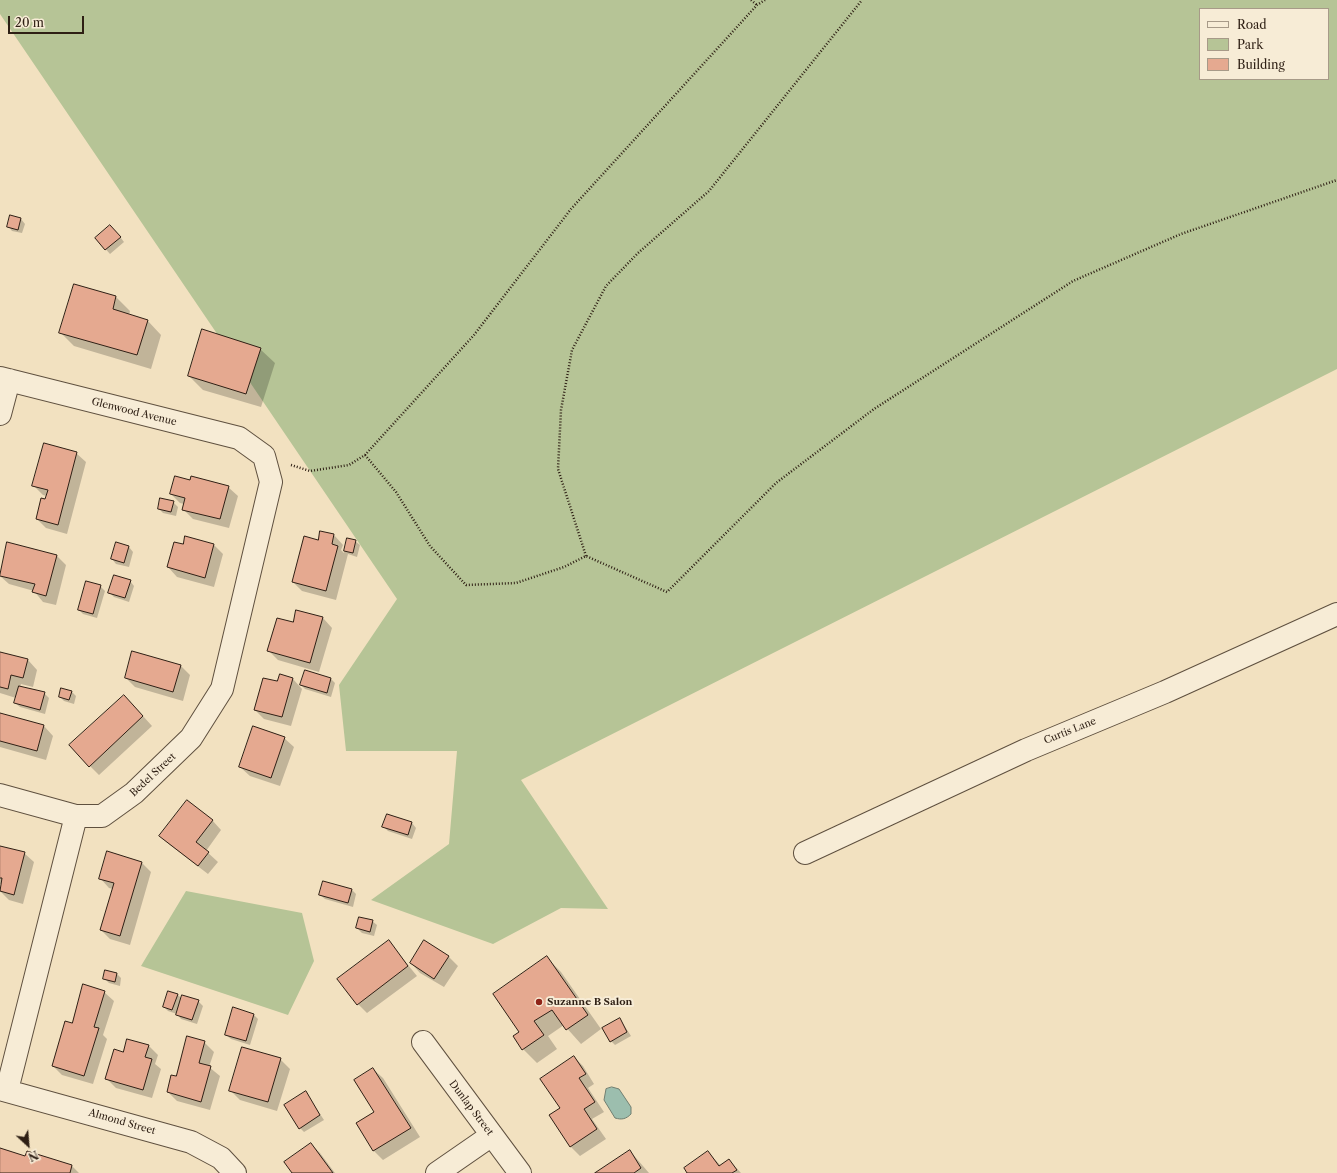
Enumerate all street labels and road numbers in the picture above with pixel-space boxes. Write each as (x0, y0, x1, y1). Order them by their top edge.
street label: Glenwood Avenue (90, 396, 178, 428)
street label: Curtis Lane (1042, 715, 1098, 747)
street label: Bedel Street (128, 751, 178, 799)
street label: Dunlap Street (446, 1078, 496, 1138)
street label: Almond Street (87, 1107, 157, 1137)

